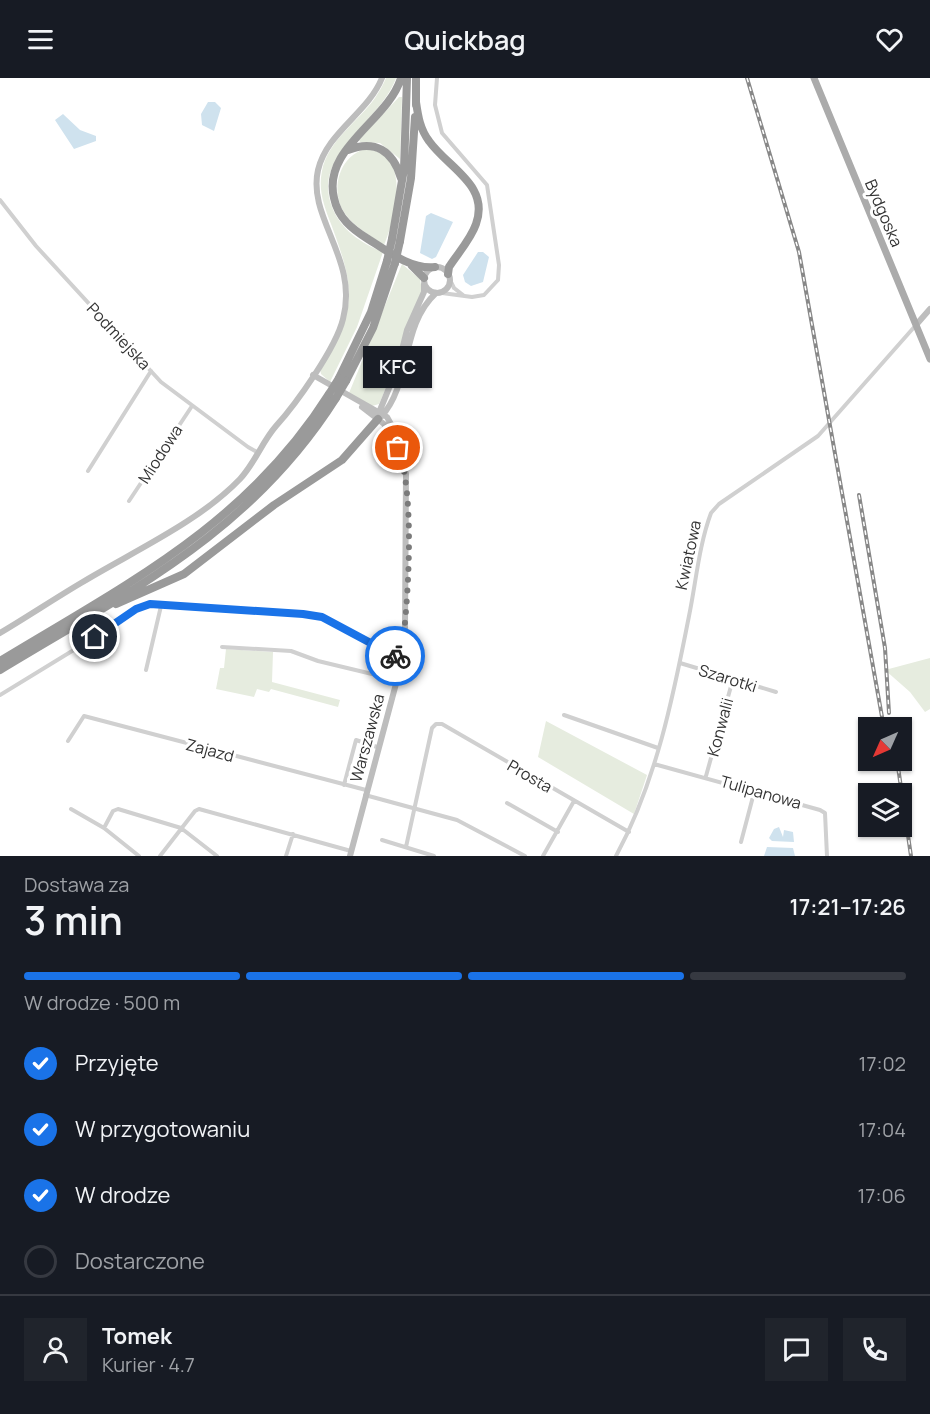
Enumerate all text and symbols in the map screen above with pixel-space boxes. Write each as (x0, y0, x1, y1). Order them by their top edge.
text: Quickbag (404, 21, 526, 58)
icon: menu (24, 23, 57, 56)
icon: heart (873, 23, 906, 56)
street label: Bydgoska (860, 176, 908, 250)
street label: Podmiejska (82, 298, 156, 374)
callout: KFC (364, 346, 432, 388)
text: KFC (379, 353, 416, 380)
street label: Miodowa (133, 420, 187, 488)
pin (372, 422, 423, 473)
icon: bag (381, 431, 414, 464)
street label: Kwiatowa (670, 518, 706, 592)
pin (69, 611, 120, 662)
icon: home (78, 620, 111, 653)
courier (365, 626, 425, 686)
icon: bike (379, 640, 412, 673)
street label: Szarotki (696, 659, 760, 697)
street label: Warszawska (345, 691, 389, 785)
street label: Konwalii (702, 695, 738, 759)
north arrow (858, 717, 912, 771)
map controls (858, 717, 912, 837)
street label: Zajazd (184, 733, 236, 767)
street label: Prosta (504, 754, 556, 798)
street label: Tulipanowa (718, 770, 804, 814)
button: layers (858, 783, 912, 837)
text: Dostawa za (24, 871, 129, 898)
text: 17:21–17:26 (790, 892, 906, 922)
text: 3 min (24, 893, 123, 947)
text: W drodze · 500 m (24, 989, 180, 1016)
icon: check (24, 1047, 57, 1080)
text: Przyjęte (75, 1048, 159, 1078)
text: 17:02 (859, 1050, 906, 1077)
icon: check (24, 1113, 57, 1146)
text: W przygotowaniu (75, 1114, 250, 1144)
text: 17:04 (858, 1116, 906, 1143)
icon: check (24, 1179, 57, 1212)
text: W drodze (75, 1180, 170, 1210)
text: 17:06 (858, 1182, 906, 1209)
text: Dostarczone (75, 1246, 205, 1276)
button: person (24, 1318, 87, 1381)
button: chat (765, 1318, 828, 1381)
button: phone (843, 1318, 906, 1381)
text: Tomek (102, 1321, 172, 1351)
text: Kurier · 4.7 (102, 1351, 195, 1378)

